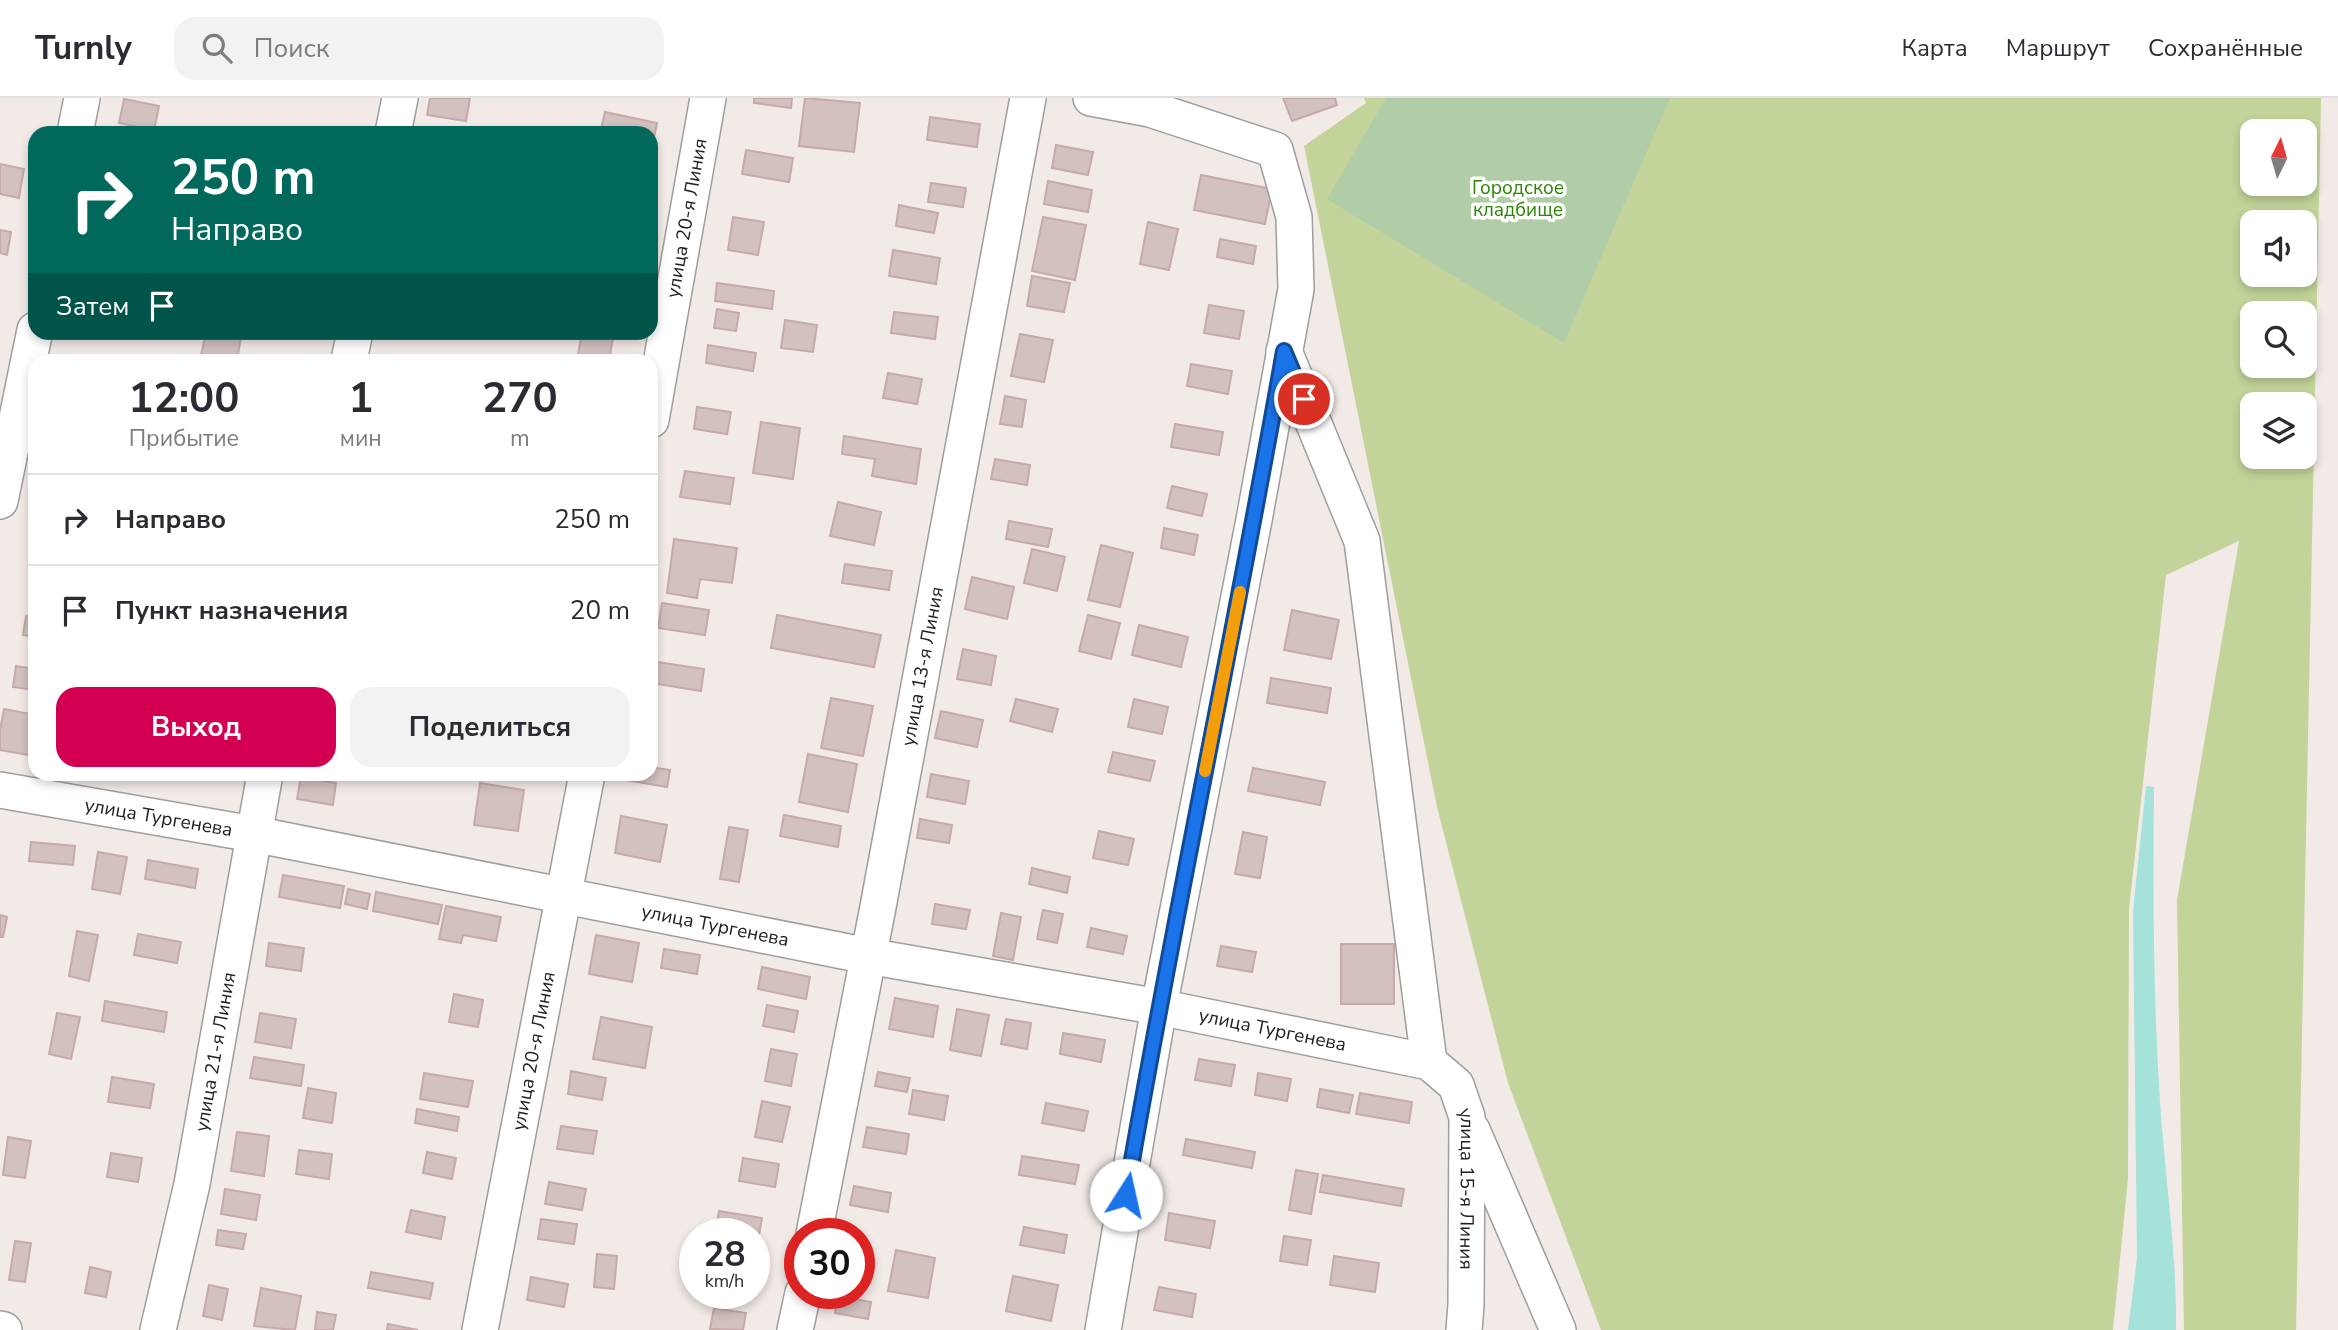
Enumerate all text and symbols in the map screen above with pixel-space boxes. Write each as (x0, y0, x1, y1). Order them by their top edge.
search box (174, 17, 664, 80)
text: Turnly (35, 26, 132, 71)
icon: search (198, 29, 236, 67)
text: Поиск (254, 31, 329, 66)
text: Карта (1902, 32, 1968, 64)
text: Маршрут (2006, 32, 2110, 64)
text: Сохранённые (2148, 32, 2303, 64)
north arrow (2240, 119, 2317, 196)
map controls (2240, 119, 2317, 469)
street label: улица 20-я Линия (660, 136, 714, 300)
text: 250 m (171, 144, 315, 211)
icon: right (56, 154, 147, 245)
park label: Городское кладбище (1472, 175, 1564, 223)
text: Направо (171, 208, 303, 251)
button: sound (2240, 210, 2317, 287)
icon: arrive (143, 287, 181, 325)
text: Затем (56, 289, 129, 324)
button: search (2240, 301, 2317, 378)
pin (1274, 369, 1334, 429)
text: 12:00 (128, 370, 239, 427)
text: 1 (348, 370, 373, 427)
text: 270 (482, 370, 558, 427)
icon: arrive (1285, 380, 1323, 418)
button: layers (2240, 392, 2317, 469)
text: Прибытие (129, 423, 239, 454)
text: мин (340, 423, 382, 454)
text: m (510, 423, 530, 454)
icon: right (56, 501, 94, 539)
text: Направо (115, 502, 226, 537)
text: 250 m (554, 502, 630, 537)
street label: улица 13-я Линия (895, 584, 950, 748)
icon: arrive (56, 592, 94, 630)
text: Пункт назначения (115, 593, 348, 628)
text: 20 m (570, 593, 630, 628)
button: Выход (56, 687, 336, 767)
button: Поделиться (350, 687, 630, 767)
street label: улица Тургенева (83, 792, 235, 843)
street label: улица Тургенева (639, 898, 791, 953)
street label: улица 20-я Линия (506, 969, 562, 1133)
street label: улица 21-я Линия (189, 970, 242, 1134)
street label: улица Тургенева (1196, 1002, 1349, 1058)
street label: улица 15-я Линия (1452, 1104, 1480, 1270)
position arrow (1089, 1158, 1163, 1232)
speed limit sign: 30 (784, 1218, 875, 1309)
text: 28 (703, 1231, 746, 1278)
text: km/h (705, 1269, 744, 1293)

